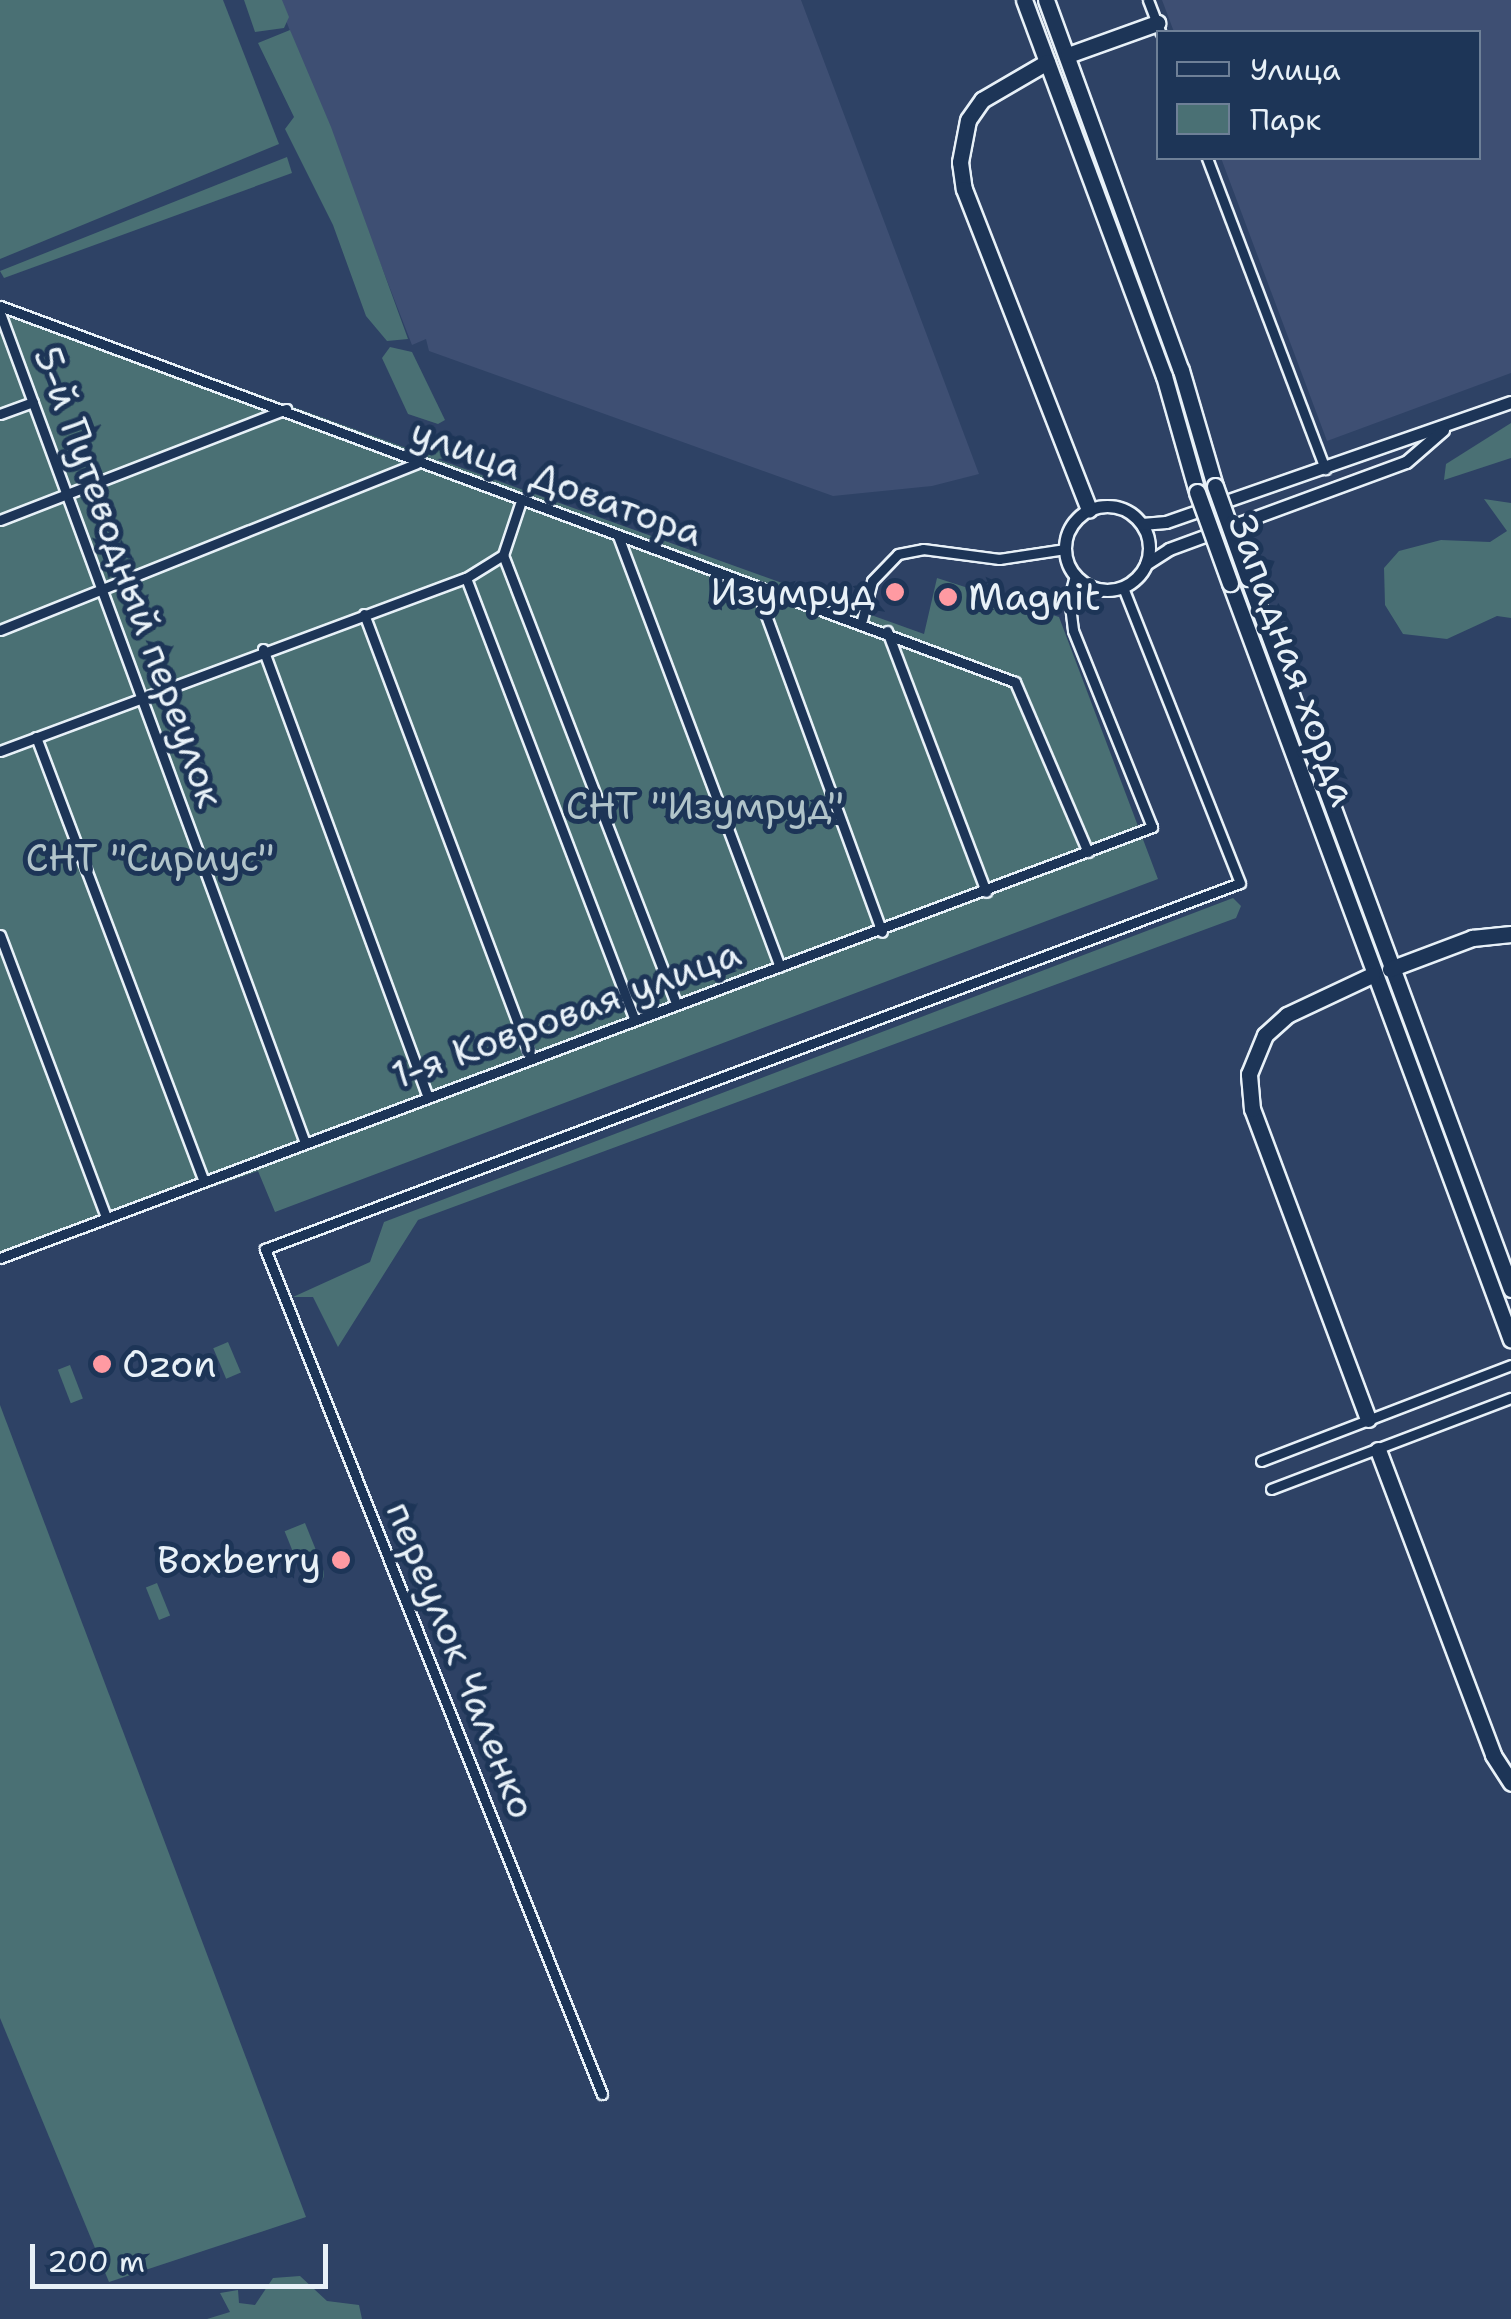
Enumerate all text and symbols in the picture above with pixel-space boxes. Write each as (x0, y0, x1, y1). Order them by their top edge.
legend (1156, 30, 1481, 160)
text: Улица (1250, 49, 1341, 90)
text: Парк (1250, 99, 1321, 140)
street label: 5-й Путеводный переулок (24, 340, 234, 814)
street label: улица Доватора (405, 408, 709, 556)
street label: Западная хорда (1219, 508, 1367, 812)
place label: Изумруд (710, 569, 875, 615)
place label: Magnit (968, 574, 1101, 620)
marker: Изумруд (884, 581, 906, 603)
marker: Magnit (937, 586, 959, 608)
park label: СНТ "Изумруд" (566, 783, 844, 829)
park label: СНТ "Сириус" (25, 835, 275, 881)
street label: 1-я Ковровая улица (386, 930, 746, 1098)
place label: Ozon (122, 1341, 216, 1387)
marker: Ozon (91, 1353, 113, 1375)
street label: переулок Чаленко (377, 1495, 545, 1825)
place label: Boxberry (157, 1537, 321, 1583)
marker: Boxberry (330, 1549, 352, 1571)
scale bar (35, 2224, 332, 2286)
text: 200 m (47, 2241, 145, 2282)

